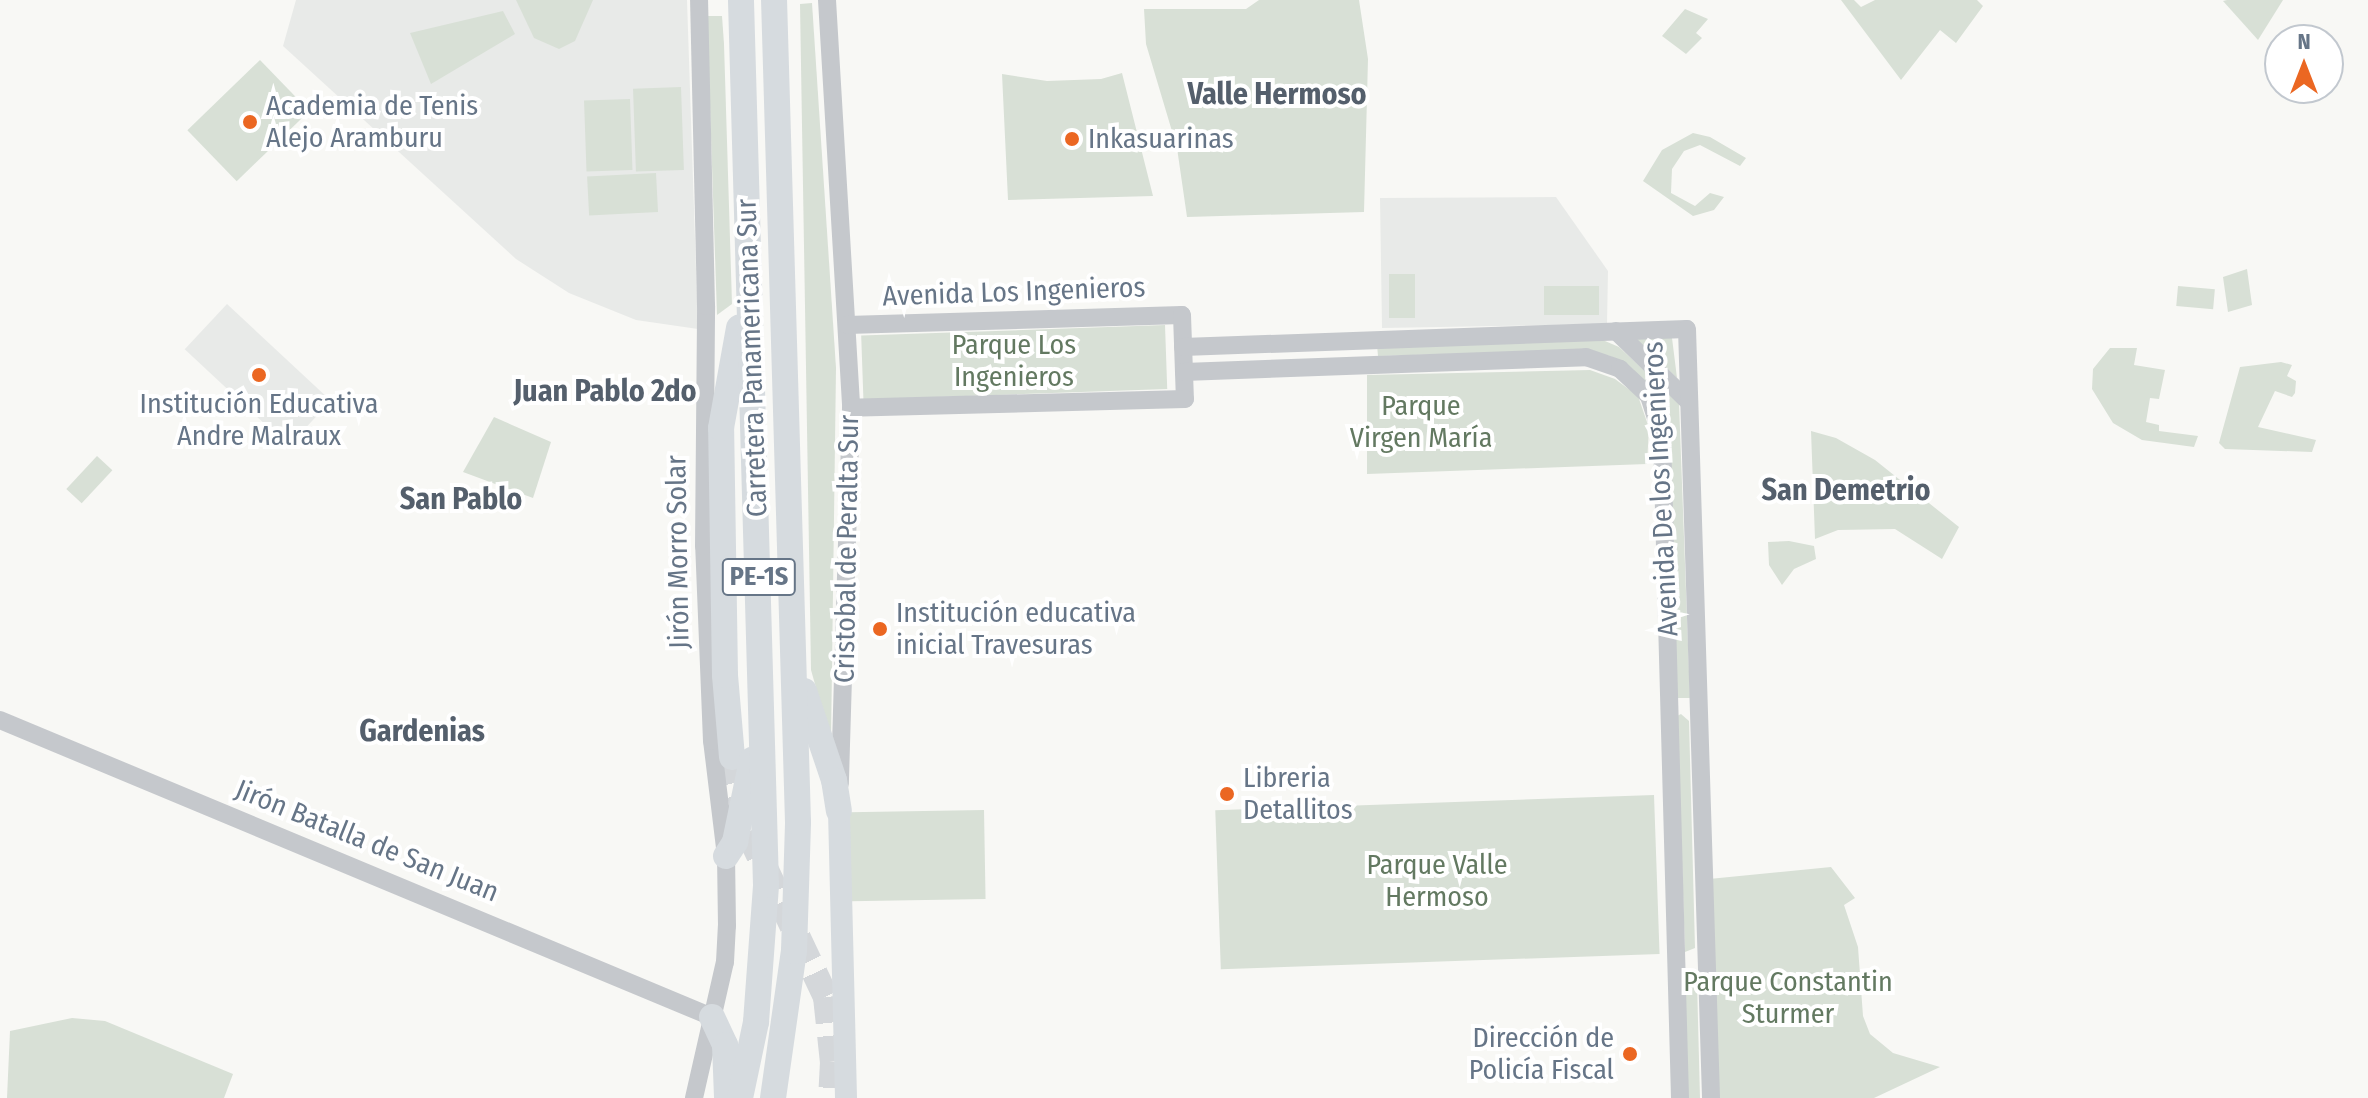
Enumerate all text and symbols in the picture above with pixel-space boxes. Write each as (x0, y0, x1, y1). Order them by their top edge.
north arrow (2264, 24, 2344, 104)
text: N (2297, 28, 2311, 55)
district label: Valle Hermoso (1187, 76, 1367, 112)
place label: Academia de Tenis Alejo Aramburu (266, 89, 478, 155)
marker: Academia de Tenis Alejo Aramburu (241, 113, 259, 131)
place label: Inkasuarinas (1088, 122, 1234, 156)
marker: Inkasuarinas (1063, 130, 1081, 148)
street label: Carretera Panamericana Sur (730, 198, 774, 518)
street label: Avenida Los Ingenieros (882, 271, 1146, 313)
park label: Parque Los Ingenieros (952, 328, 1076, 394)
street label: Avenida De los Ingenieros (1636, 341, 1686, 637)
marker: Institución Educativa Andre Malraux (250, 366, 268, 384)
district label: Juan Pablo 2do (513, 373, 697, 409)
place label: Institución Educativa Andre Malraux (140, 387, 378, 453)
park label: Parque Virgen María (1350, 389, 1492, 455)
street label: Cristobal de Peralta Sur (828, 414, 866, 684)
street label: Jirón Morro Solar (660, 455, 696, 649)
district label: San Demetrio (1762, 472, 1930, 508)
district label: San Pablo (400, 481, 522, 517)
road number: PE-1S (721, 555, 797, 599)
place label: Institución educativa inicial Travesuras (896, 596, 1136, 662)
marker: Institución educativa inicial Travesuras (871, 620, 889, 638)
district label: Gardenias (359, 713, 485, 749)
place label: Libreria Detallitos (1243, 761, 1353, 827)
street label: Jirón Batalla de San Juan (230, 773, 504, 909)
marker: Libreria Detallitos (1218, 785, 1236, 803)
park label: Parque Valle Hermoso (1366, 848, 1508, 914)
park label: Parque Constantin Sturmer (1683, 965, 1893, 1031)
place label: Dirección de Policía Fiscal (1469, 1021, 1614, 1087)
marker: Dirección de Policía Fiscal (1621, 1045, 1639, 1063)

